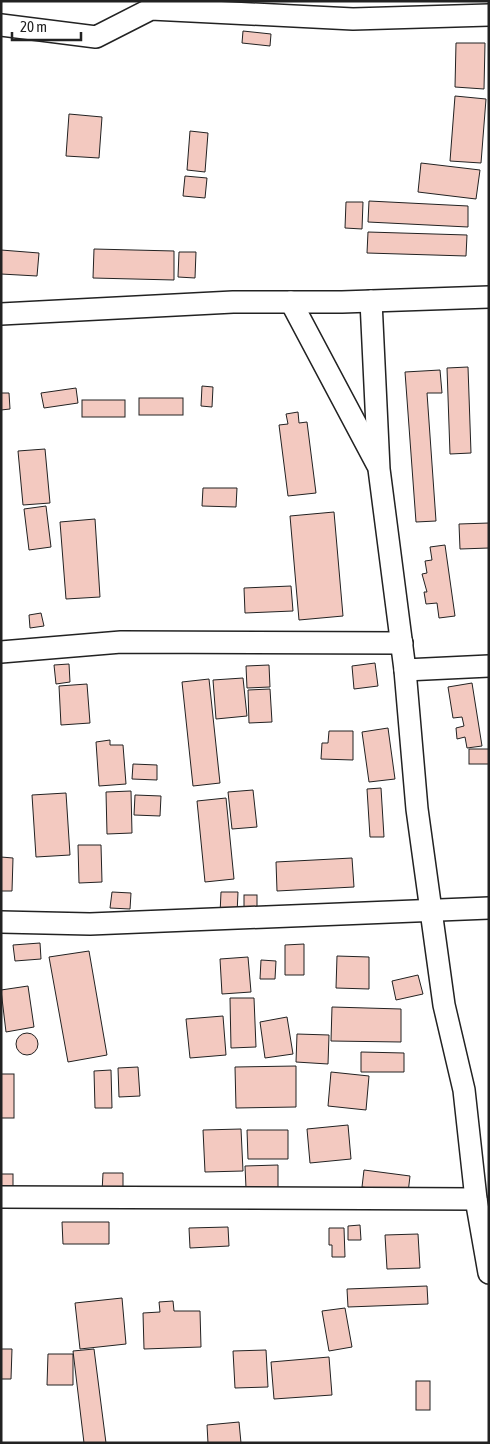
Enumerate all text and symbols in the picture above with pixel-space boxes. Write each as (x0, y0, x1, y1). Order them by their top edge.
scale bar (12, 10, 81, 42)
text: 20 m (20, 18, 47, 35)

